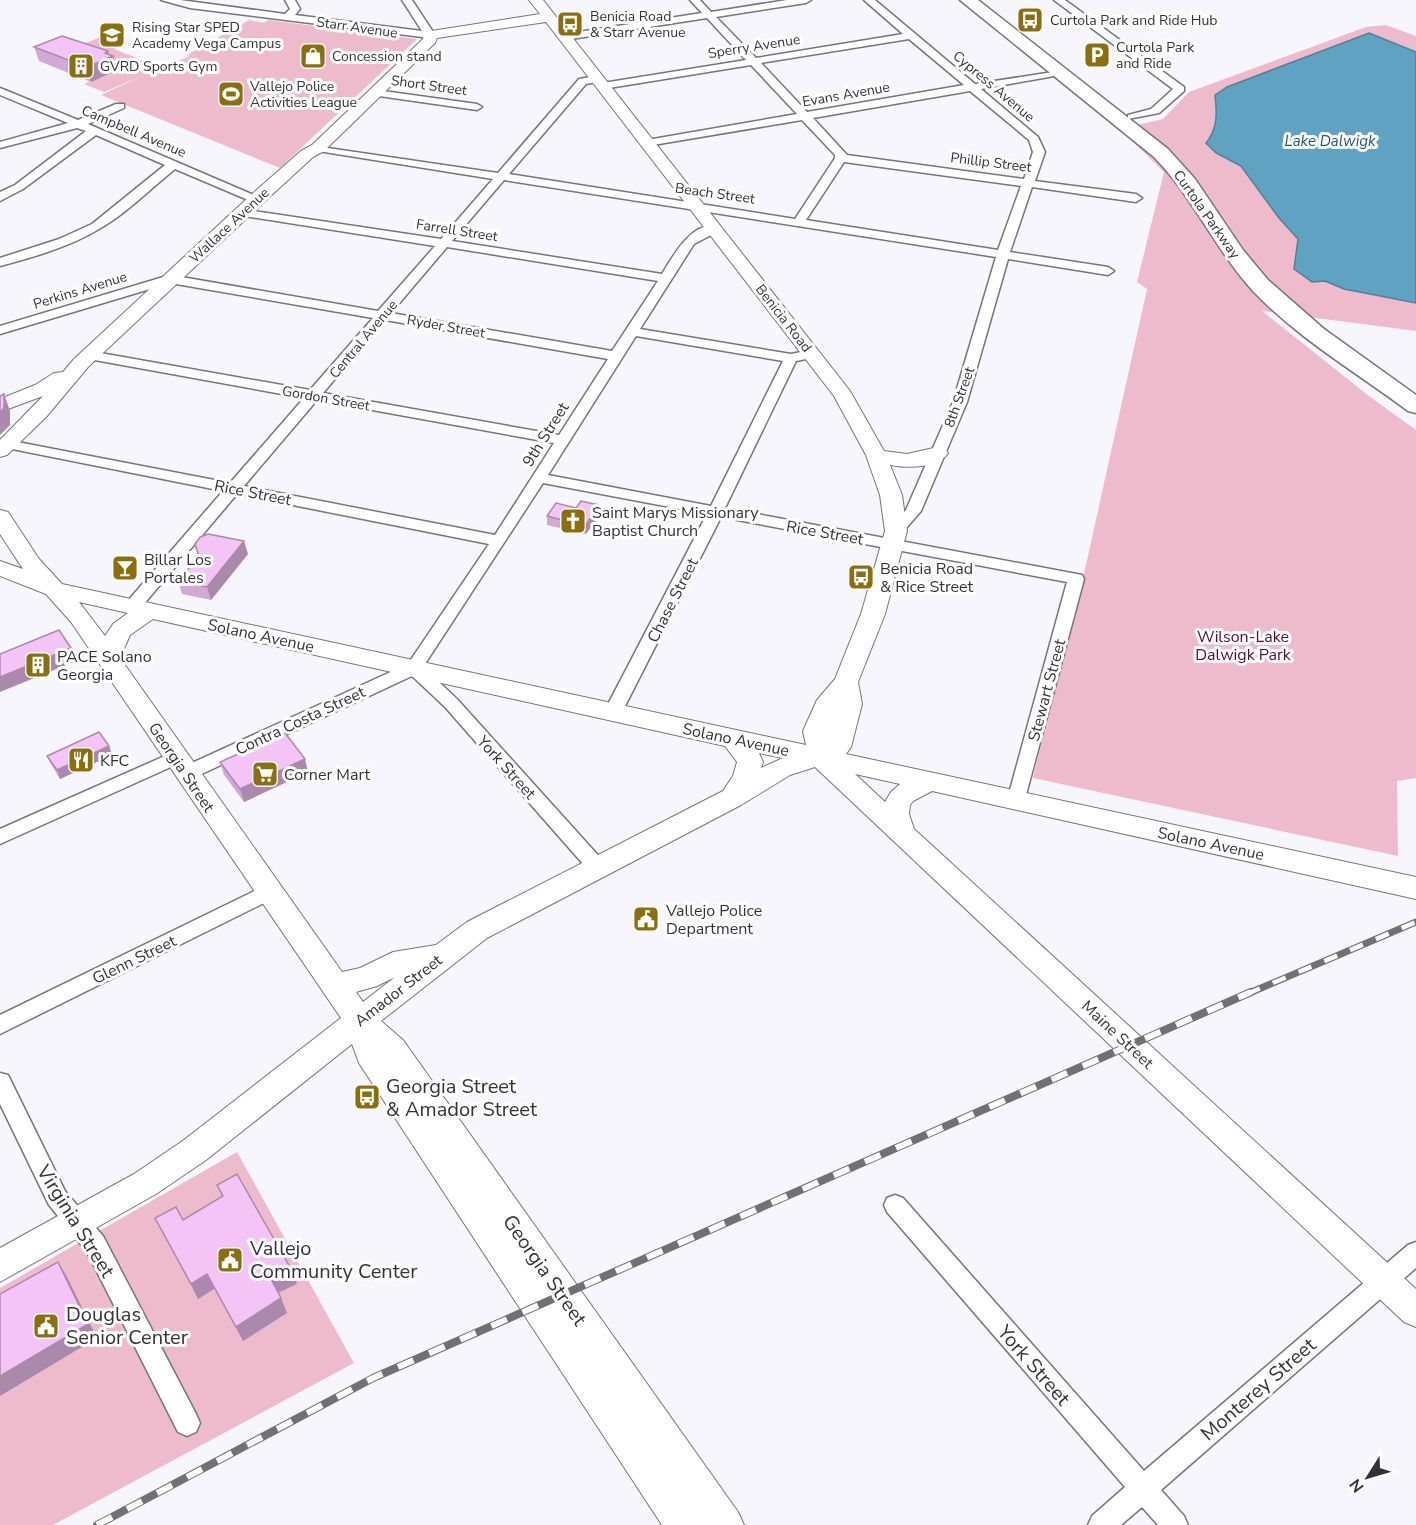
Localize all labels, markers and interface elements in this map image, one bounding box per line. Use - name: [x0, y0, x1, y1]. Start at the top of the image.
- bus stop icon: Curtola Park and Ride Hub: [1015, 5, 1045, 35]
- place label: Benicia Road & Starr Avenue: [590, 7, 685, 42]
- bus stop icon: Benicia Road & Starr Avenue: [555, 9, 585, 39]
- place label: Curtola Park and Ride Hub: [1050, 11, 1217, 30]
- street label: Starr Avenue: [315, 12, 399, 43]
- place label: Rising Star SPED Academy Vega Campus: [132, 18, 281, 53]
- school or university icon: Rising Star SPED Academy Vega Campus: [97, 20, 127, 50]
- street label: Sperry Avenue: [707, 30, 802, 63]
- place label: Curtola Park and Ride: [1116, 38, 1195, 73]
- parking icon: Curtola Park and Ride: [1082, 40, 1112, 70]
- shop icon: Concession stand: [298, 41, 328, 71]
- street label: Cypress Avenue: [949, 46, 1039, 126]
- place label: Concession stand: [332, 47, 442, 66]
- building icon: GVRD Sports Gym: [66, 51, 96, 81]
- place label: GVRD Sports Gym: [100, 57, 218, 76]
- street label: Short Street: [390, 71, 468, 100]
- place label: Vallejo Police Activities League: [249, 77, 357, 112]
- street label: Evans Avenue: [801, 77, 891, 112]
- sports icon: Vallejo Police Activities League: [216, 79, 246, 109]
- street label: Campbell Avenue: [79, 101, 189, 162]
- water label: Lake Dalwigk: [1285, 131, 1376, 151]
- street label: Phillip Street: [949, 148, 1033, 177]
- street label: Curtola Parkway: [1169, 166, 1245, 263]
- street label: Beach Street: [674, 178, 756, 209]
- street label: Wallace Avenue: [185, 183, 273, 267]
- street label: Farrell Street: [415, 215, 499, 246]
- street label: Perkins Avenue: [31, 267, 129, 314]
- street label: Benicia Road: [751, 280, 816, 356]
- street label: Central Avenue: [325, 296, 402, 383]
- street label: Ryder Street: [405, 310, 486, 343]
- street label: 8th Street: [940, 364, 979, 430]
- street label: Gordon Street: [281, 381, 371, 416]
- street label: 9th Street: [517, 398, 574, 471]
- street label: Rice Street: [212, 475, 294, 511]
- place label: Saint Marys Missionary Baptist Church: [592, 502, 759, 542]
- church icon: Saint Marys Missionary Baptist Church: [558, 506, 588, 536]
- street label: Rice Street: [785, 515, 866, 551]
- place label: Billar Los Portales: [144, 549, 212, 589]
- bar icon: Billar Los Portales: [110, 553, 140, 583]
- street label: Chase Street: [642, 554, 704, 647]
- place label: Benicia Road & Rice Street: [880, 558, 974, 598]
- bus stop icon: Benicia Road & Rice Street: [846, 562, 876, 592]
- street label: Solano Avenue: [205, 614, 316, 658]
- park label: Wilson-Lake Dalwigk Park: [1195, 626, 1292, 666]
- street label: Stewart Street: [1023, 636, 1071, 744]
- place label: PACE Solano Georgia: [57, 646, 152, 686]
- building icon: PACE Solano Georgia: [23, 650, 53, 680]
- street label: Contra Costa Street: [232, 681, 369, 761]
- street label: Georgia Street: [143, 718, 220, 817]
- street label: Solano Avenue: [680, 718, 791, 762]
- street label: York Street: [471, 730, 541, 805]
- restaurant icon: KFC: [66, 745, 96, 775]
- place label: KFC: [100, 750, 130, 772]
- supermarket icon: Corner Mart: [250, 759, 280, 789]
- place label: Corner Mart: [284, 764, 371, 786]
- street label: Solano Avenue: [1155, 822, 1266, 866]
- place label: Vallejo Police Department: [665, 900, 762, 940]
- public building icon: Vallejo Police Department: [631, 904, 661, 934]
- street label: Glenn Street: [89, 930, 180, 990]
- street label: Amador Street: [350, 949, 447, 1032]
- street label: Maine Street: [1076, 996, 1158, 1074]
- place label: Georgia Street & Amador Street: [386, 1073, 538, 1123]
- bus stop icon: Georgia Street & Amador Street: [352, 1082, 382, 1112]
- street label: Virginia Street: [30, 1159, 121, 1284]
- street label: Georgia Street: [496, 1209, 593, 1332]
- place label: Vallejo Community Center: [249, 1235, 417, 1285]
- public building icon: Vallejo Community Center: [215, 1245, 245, 1275]
- place label: Douglas Senior Center: [66, 1301, 188, 1351]
- public building icon: Douglas Senior Center: [31, 1311, 61, 1341]
- street label: York Street: [991, 1319, 1077, 1412]
- street label: Monterey Street: [1195, 1331, 1323, 1447]
- north arrow: [1338, 1447, 1398, 1507]
- text: N: [1344, 1474, 1369, 1497]

